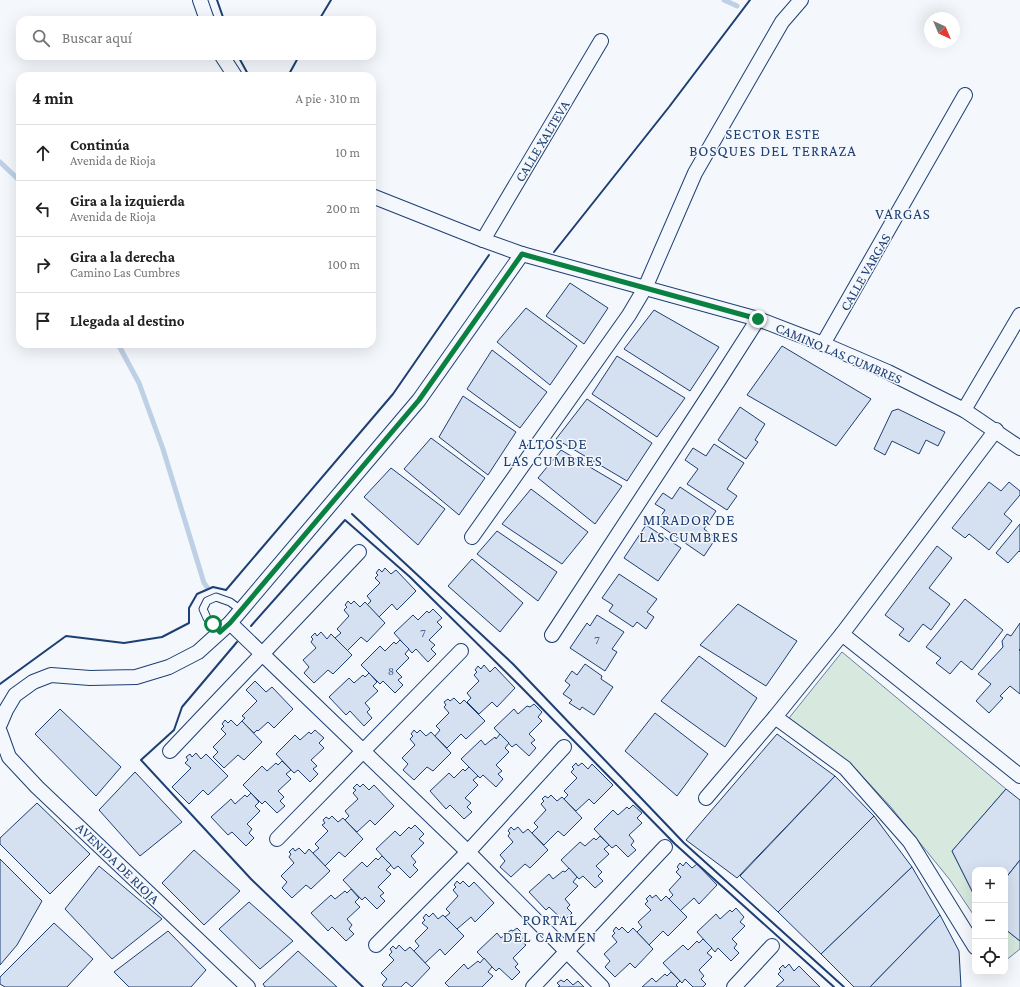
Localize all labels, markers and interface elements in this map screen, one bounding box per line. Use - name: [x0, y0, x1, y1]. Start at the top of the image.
- north arrow: [924, 12, 960, 48]
- search box: [16, 16, 376, 60]
- icon: search: [30, 27, 52, 49]
- text: Buscar aquí: [62, 30, 132, 46]
- text: 4 min: [32, 89, 74, 108]
- text: A pie · 310 m: [296, 91, 360, 106]
- street label: CALLE XALTEVA: [511, 97, 573, 185]
- district label: SECTOR ESTE BOSQUES DEL TERRAZA: [689, 126, 857, 159]
- text: Continúa: [70, 137, 130, 153]
- icon: ahead: [32, 142, 54, 164]
- text: 10 m: [335, 145, 360, 160]
- text: Avenida de Rioja: [70, 153, 156, 168]
- text: Gira a la izquierda: [70, 193, 185, 209]
- icon: left: [32, 198, 54, 220]
- text: 200 m: [326, 201, 360, 216]
- district label: VARGAS: [875, 206, 931, 222]
- text: Avenida de Rioja: [70, 209, 156, 224]
- street label: CALLE VARGAS: [836, 230, 894, 314]
- text: Gira a la derecha: [70, 249, 175, 265]
- icon: right: [32, 254, 54, 276]
- text: 100 m: [328, 257, 360, 272]
- text: Camino Las Cumbres: [70, 265, 180, 280]
- icon: arrive: [32, 310, 54, 332]
- route end: [749, 310, 767, 328]
- text: Llegada al destino: [70, 313, 185, 329]
- street label: CAMINO LAS CUMBRES: [773, 319, 905, 387]
- district label: ALTOS DE LAS CUMBRES: [503, 436, 603, 469]
- district label: MIRADOR DE LAS CUMBRES: [639, 512, 739, 545]
- route start: [204, 615, 222, 633]
- house number: 7: [420, 626, 426, 640]
- house number: 7: [594, 633, 600, 647]
- house number: 8: [388, 664, 394, 678]
- street label: AVENIDA DE RIOJA: [73, 819, 163, 907]
- map controls: [972, 867, 1008, 975]
- button: +: [972, 867, 1008, 903]
- button: −: [972, 903, 1008, 939]
- district label: PORTAL DEL CARMEN: [503, 912, 597, 945]
- button: locate: [972, 939, 1008, 975]

